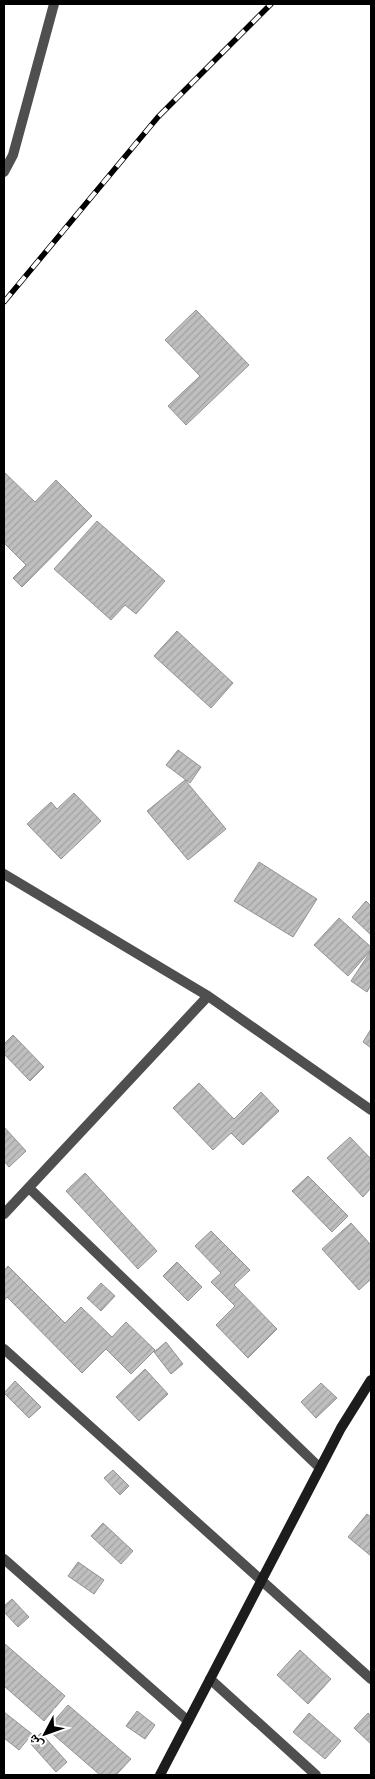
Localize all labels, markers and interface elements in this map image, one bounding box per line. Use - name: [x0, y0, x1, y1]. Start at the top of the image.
- north arrow: [20, 1709, 70, 1759]
- text: ش: [26, 1731, 47, 1752]

